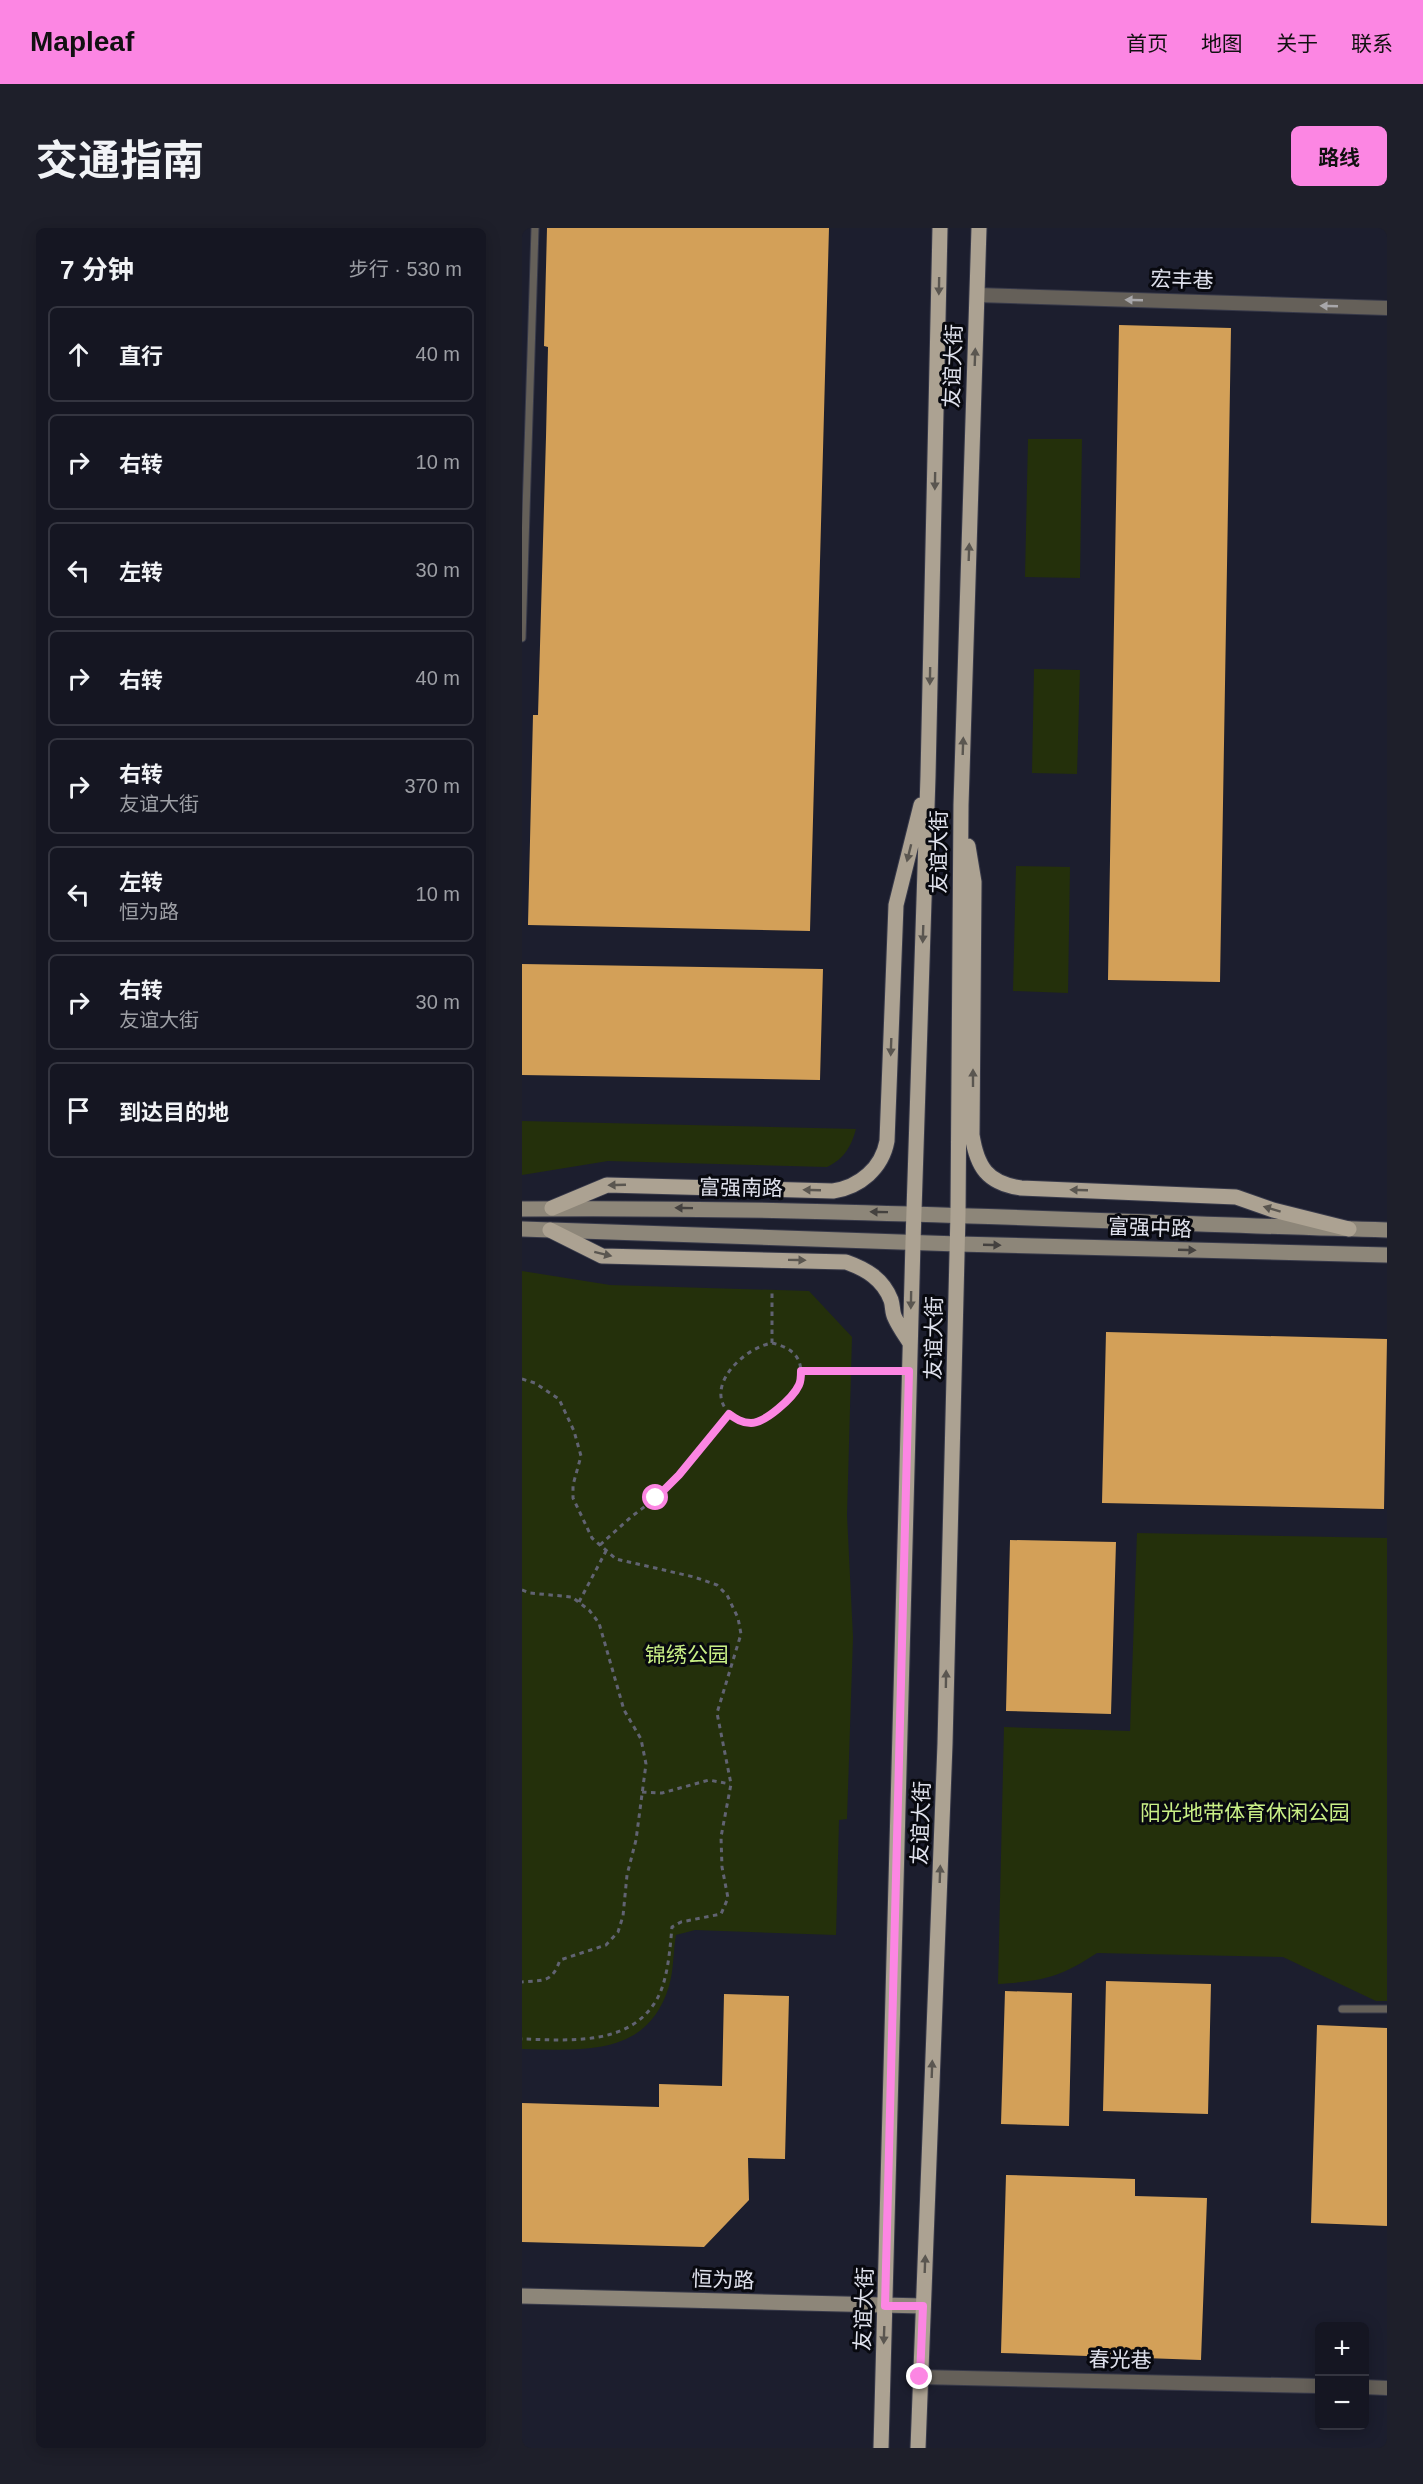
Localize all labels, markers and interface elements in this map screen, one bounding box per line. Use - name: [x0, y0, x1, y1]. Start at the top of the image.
- text: Mapleaf: [30, 26, 134, 57]
- text: 首页: [1126, 32, 1168, 55]
- text: 地图: [1201, 32, 1243, 55]
- text: 关于: [1276, 32, 1318, 55]
- text: 联系: [1351, 32, 1393, 55]
- button: 路线: [1291, 126, 1387, 186]
- text: 交通指南: [36, 137, 204, 184]
- text: 7 分钟: [60, 255, 134, 285]
- text: 步行 · 530 m: [349, 258, 462, 280]
- street label: 宏丰巷: [1150, 267, 1214, 292]
- one-way arrow: [934, 277, 944, 296]
- one-way arrow: [1124, 295, 1143, 305]
- one-way arrow: [1319, 301, 1338, 311]
- street label: 友谊大街: [940, 324, 965, 408]
- icon: ahead: [62, 338, 95, 371]
- text: 40 m: [416, 343, 460, 365]
- text: 直行: [119, 344, 163, 369]
- one-way arrow: [970, 347, 979, 366]
- icon: right: [62, 446, 95, 479]
- text: 10 m: [416, 451, 460, 473]
- text: 右转: [119, 452, 163, 477]
- one-way arrow: [930, 472, 939, 491]
- one-way arrow: [964, 542, 973, 561]
- icon: left: [62, 554, 95, 587]
- text: 30 m: [416, 559, 460, 581]
- text: 左转: [119, 560, 163, 585]
- icon: right: [62, 662, 95, 695]
- text: 40 m: [416, 667, 460, 689]
- one-way arrow: [926, 667, 935, 686]
- text: 右转: [119, 668, 163, 693]
- one-way arrow: [958, 737, 967, 756]
- text: 右转: [119, 762, 163, 787]
- icon: right: [62, 770, 95, 803]
- text: 370 m: [404, 775, 460, 797]
- text: 友谊大街: [119, 793, 199, 815]
- street label: 友谊大街: [927, 810, 950, 894]
- one-way arrow: [903, 844, 913, 862]
- text: 左转: [119, 870, 163, 895]
- icon: left: [62, 878, 95, 911]
- text: 10 m: [416, 883, 460, 905]
- text: 恒为路: [119, 901, 179, 923]
- one-way arrow: [918, 925, 928, 944]
- text: 右转: [119, 978, 163, 1003]
- icon: right: [62, 986, 95, 1019]
- text: 30 m: [416, 991, 460, 1013]
- text: 友谊大街: [119, 1009, 199, 1031]
- one-way arrow: [886, 1037, 895, 1056]
- one-way arrow: [968, 1069, 978, 1088]
- icon: arrive: [62, 1094, 95, 1127]
- text: 到达目的地: [119, 1100, 229, 1125]
- street label: 富强南路: [699, 1175, 783, 1200]
- one-way arrow: [607, 1180, 626, 1189]
- one-way arrow: [1070, 1185, 1089, 1194]
- one-way arrow: [802, 1186, 821, 1195]
- one-way arrow: [674, 1204, 693, 1213]
- one-way arrow: [1263, 1204, 1281, 1213]
- one-way arrow: [869, 1207, 888, 1217]
- street label: 富强中路: [1108, 1215, 1192, 1240]
- one-way arrow: [983, 1240, 1002, 1249]
- one-way arrow: [1178, 1245, 1197, 1255]
- one-way arrow: [594, 1249, 612, 1259]
- one-way arrow: [788, 1256, 807, 1265]
- one-way arrow: [907, 1291, 916, 1310]
- street label: 友谊大街: [921, 1296, 946, 1380]
- route start: [642, 1484, 668, 1510]
- park label: 锦绣公园: [645, 1643, 729, 1666]
- one-way arrow: [942, 1670, 951, 1689]
- street label: 友谊大街: [908, 1781, 933, 1865]
- park label: 阳光地带体育休闲公园: [1140, 1801, 1350, 1824]
- one-way arrow: [935, 1864, 944, 1883]
- one-way arrow: [928, 2059, 937, 2078]
- one-way arrow: [920, 2254, 929, 2273]
- street label: 恒为路: [691, 2267, 755, 2292]
- street label: 友谊大街: [851, 2267, 876, 2351]
- map controls: [1315, 2322, 1369, 2430]
- button: +: [1315, 2322, 1369, 2376]
- one-way arrow: [880, 2326, 889, 2345]
- street label: 春光巷: [1088, 2347, 1152, 2372]
- route end: [906, 2363, 932, 2389]
- button: −: [1315, 2376, 1369, 2430]

